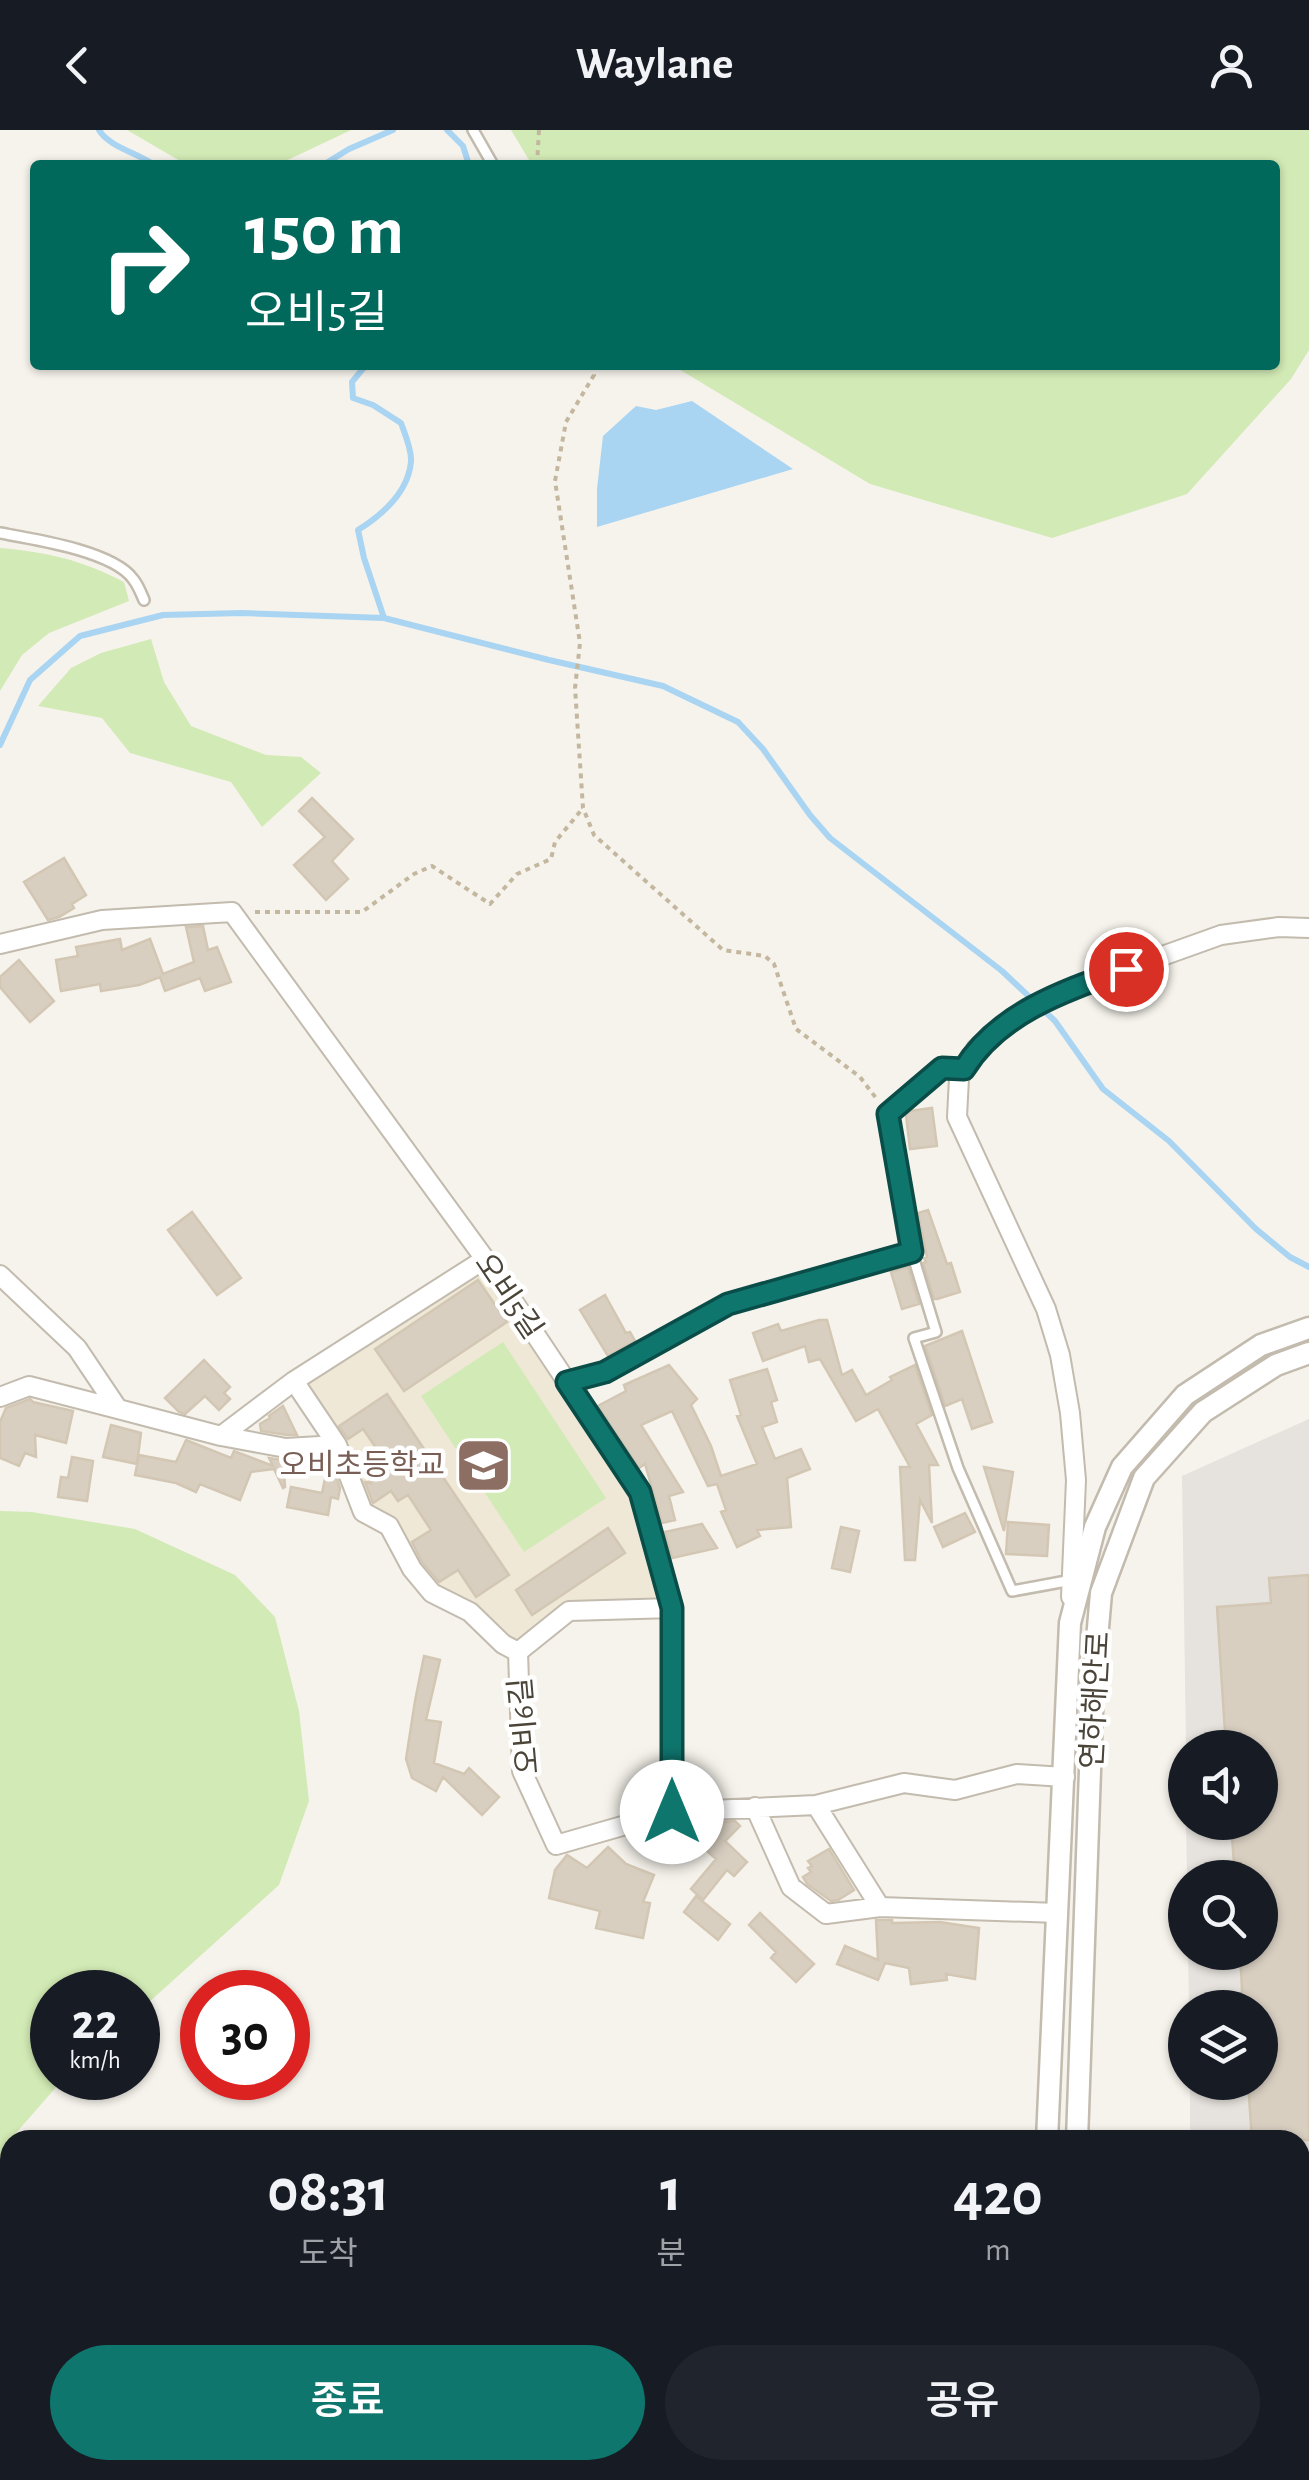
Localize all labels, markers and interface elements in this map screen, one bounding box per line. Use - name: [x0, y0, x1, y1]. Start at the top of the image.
- icon: back: [50, 38, 105, 93]
- icon: person: [1204, 38, 1259, 93]
- text: Waylane: [576, 42, 733, 87]
- text: 150 m: [245, 197, 404, 267]
- icon: right: [80, 200, 210, 330]
- text: 오비5길: [245, 291, 388, 336]
- pin: [1084, 927, 1169, 1012]
- icon: arrive: [1099, 942, 1154, 997]
- street label: 오비5길: [469, 1248, 549, 1344]
- school or university icon: 오비초등학교: [454, 1435, 514, 1495]
- place label: 오비초등학교: [279, 1449, 445, 1481]
- street label: 연하해안로: [1075, 1630, 1115, 1770]
- street label: 오비6길: [504, 1676, 544, 1776]
- map controls: [1168, 1730, 1278, 2100]
- button: sound: [1168, 1730, 1278, 1840]
- position arrow: [620, 1760, 724, 1864]
- button: search: [1168, 1860, 1278, 1970]
- speed limit sign: 30: [180, 1970, 310, 2100]
- button: layers: [1168, 1990, 1278, 2100]
- text: 22: [71, 1998, 119, 2048]
- text: km/h: [69, 2048, 121, 2073]
- text: 08:31: [267, 2162, 389, 2222]
- text: 1: [660, 2162, 682, 2222]
- text: 420: [953, 2166, 1043, 2226]
- text: m: [985, 2234, 1011, 2266]
- text: 도착: [299, 2238, 358, 2270]
- text: 분: [656, 2238, 686, 2270]
- button: 종료: [50, 2345, 645, 2460]
- button: 공유: [665, 2345, 1260, 2460]

